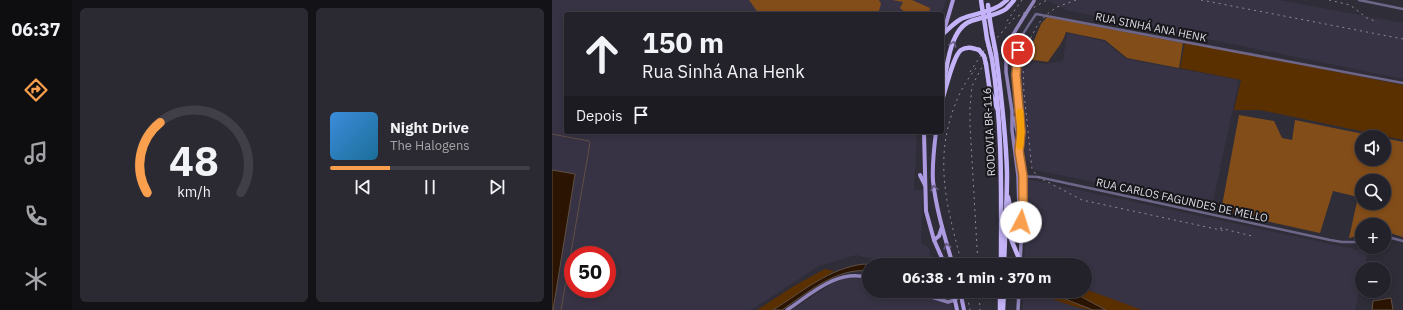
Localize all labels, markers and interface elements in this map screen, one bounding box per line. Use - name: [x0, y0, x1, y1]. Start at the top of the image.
- street label: RUA SINHÁ ANA HENK: [1094, 9, 1208, 45]
- text: 06:37: [11, 18, 61, 41]
- text: 150 m: [642, 24, 724, 61]
- icon: ahead: [576, 28, 628, 80]
- pin: [1001, 33, 1035, 67]
- icon: arrive: [1007, 39, 1029, 61]
- one-way arrow: [948, 40, 957, 47]
- text: Rua Sinhá Ana Henk: [642, 60, 805, 83]
- icon: directions: [22, 76, 50, 104]
- street label: RODOVIA BR-116: [980, 87, 998, 177]
- icon: arrive: [630, 104, 652, 126]
- text: Depois: [576, 106, 622, 125]
- text: Night Drive: [390, 118, 469, 137]
- map controls: [1355, 130, 1391, 298]
- button: sound: [1355, 130, 1391, 166]
- text: 48: [169, 133, 219, 187]
- text: The Halogens: [390, 137, 470, 154]
- icon: music: [22, 139, 50, 167]
- button: search: [1355, 174, 1391, 210]
- street label: RUA CARLOS FAGUNDES DE MELLO: [1095, 175, 1269, 225]
- icon: previous: [352, 176, 374, 198]
- icon: pause: [419, 176, 441, 198]
- icon: next: [486, 176, 508, 198]
- text: km/h: [177, 182, 211, 201]
- one-way arrow: [931, 185, 939, 191]
- position arrow: [1000, 201, 1042, 243]
- icon: phone: [22, 202, 50, 230]
- button: +: [1355, 218, 1391, 254]
- one-way arrow: [943, 243, 952, 250]
- speed limit sign: 50: [564, 246, 616, 298]
- button: −: [1355, 262, 1391, 298]
- icon: climate: [22, 265, 50, 293]
- text: 06:38 · 1 min · 370 m: [903, 268, 1051, 287]

